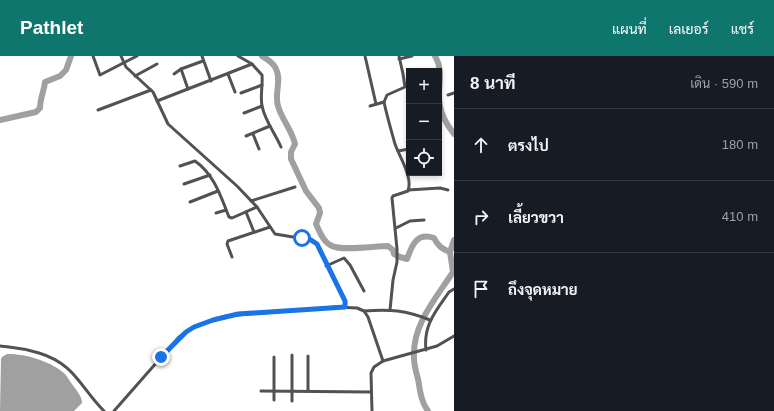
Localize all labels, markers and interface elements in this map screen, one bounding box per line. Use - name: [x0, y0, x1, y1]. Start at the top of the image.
- text: Pathlet: [20, 17, 83, 38]
- text: แผนที่: [612, 21, 647, 37]
- text: เลเยอร์: [669, 21, 709, 37]
- text: แชร์: [731, 21, 754, 37]
- map controls: [406, 68, 442, 176]
- button: +: [406, 68, 442, 104]
- text: 8 นาที: [470, 74, 515, 93]
- text: เดิน · 590 m: [690, 76, 758, 91]
- button: −: [406, 104, 442, 140]
- icon: ahead: [470, 134, 492, 156]
- text: ตรงไป: [508, 137, 549, 154]
- text: 180 m: [722, 137, 758, 152]
- button: locate: [406, 140, 442, 176]
- icon: right: [470, 206, 492, 228]
- text: เลี้ยวขวา: [508, 209, 564, 226]
- text: 410 m: [722, 209, 758, 224]
- route start: [293, 229, 311, 247]
- icon: arrive: [470, 278, 492, 300]
- text: ถึงจุดหมาย: [508, 281, 578, 298]
- route end: [152, 348, 170, 366]

